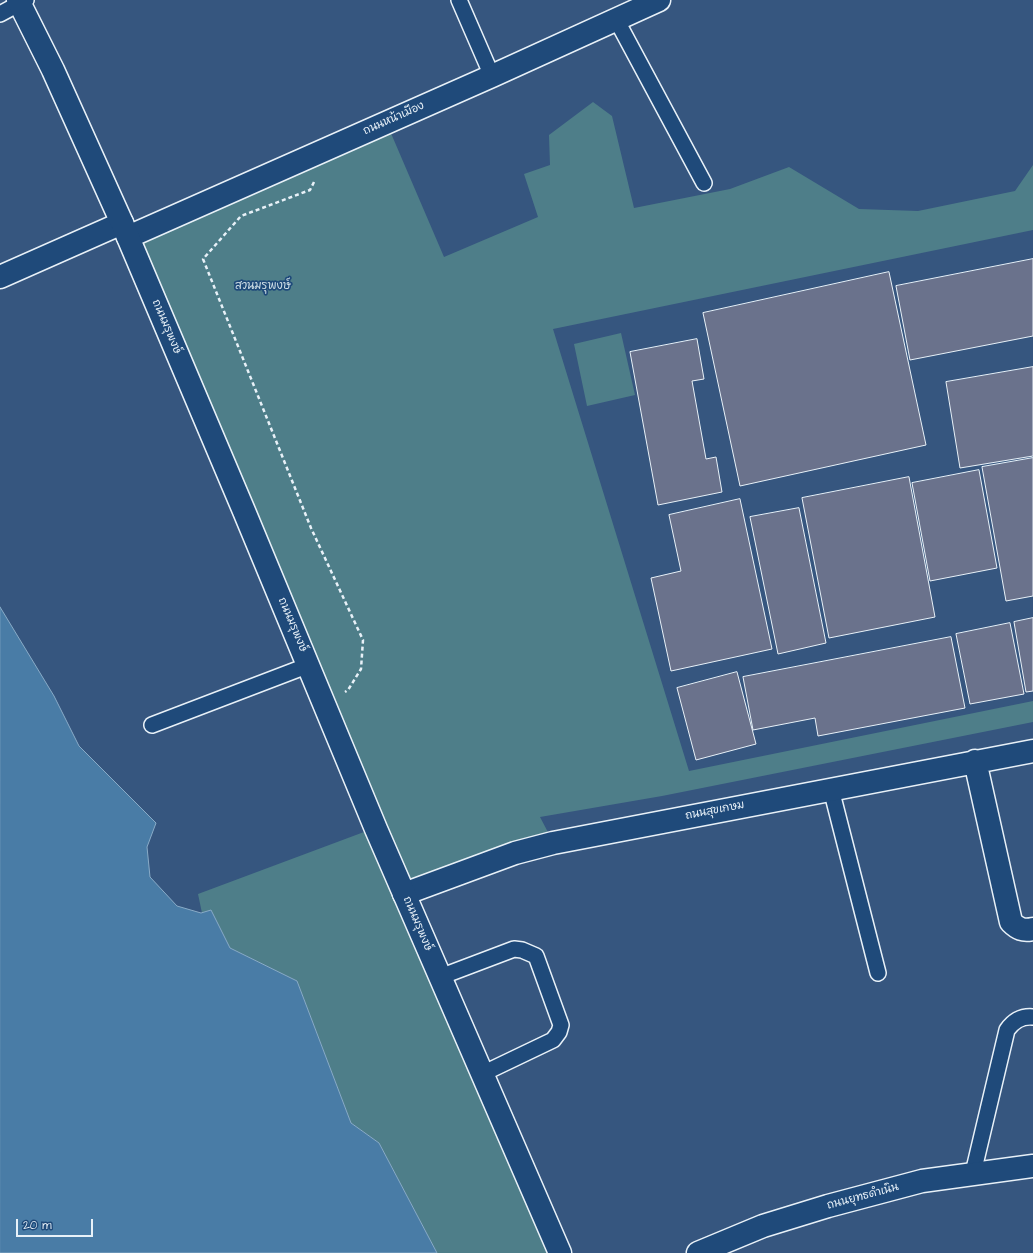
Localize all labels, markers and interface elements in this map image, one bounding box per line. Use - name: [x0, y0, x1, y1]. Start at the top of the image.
- street label: ถนนหน้าเมือง: [361, 100, 427, 138]
- park label: สวนมรุพงษ์: [235, 280, 291, 294]
- street label: ถนนมรุพงษ์: [149, 298, 183, 356]
- street label: ถนนมรุพงษ์: [275, 596, 309, 654]
- street label: ถนนสุขเกษม: [684, 799, 746, 823]
- street label: ถนนมรุพงษ์: [400, 895, 434, 953]
- street label: ถนนยุทธดำเนิน: [826, 1181, 900, 1213]
- scale bar: [18, 1211, 95, 1237]
- text: 20 m: [23, 1217, 52, 1234]

